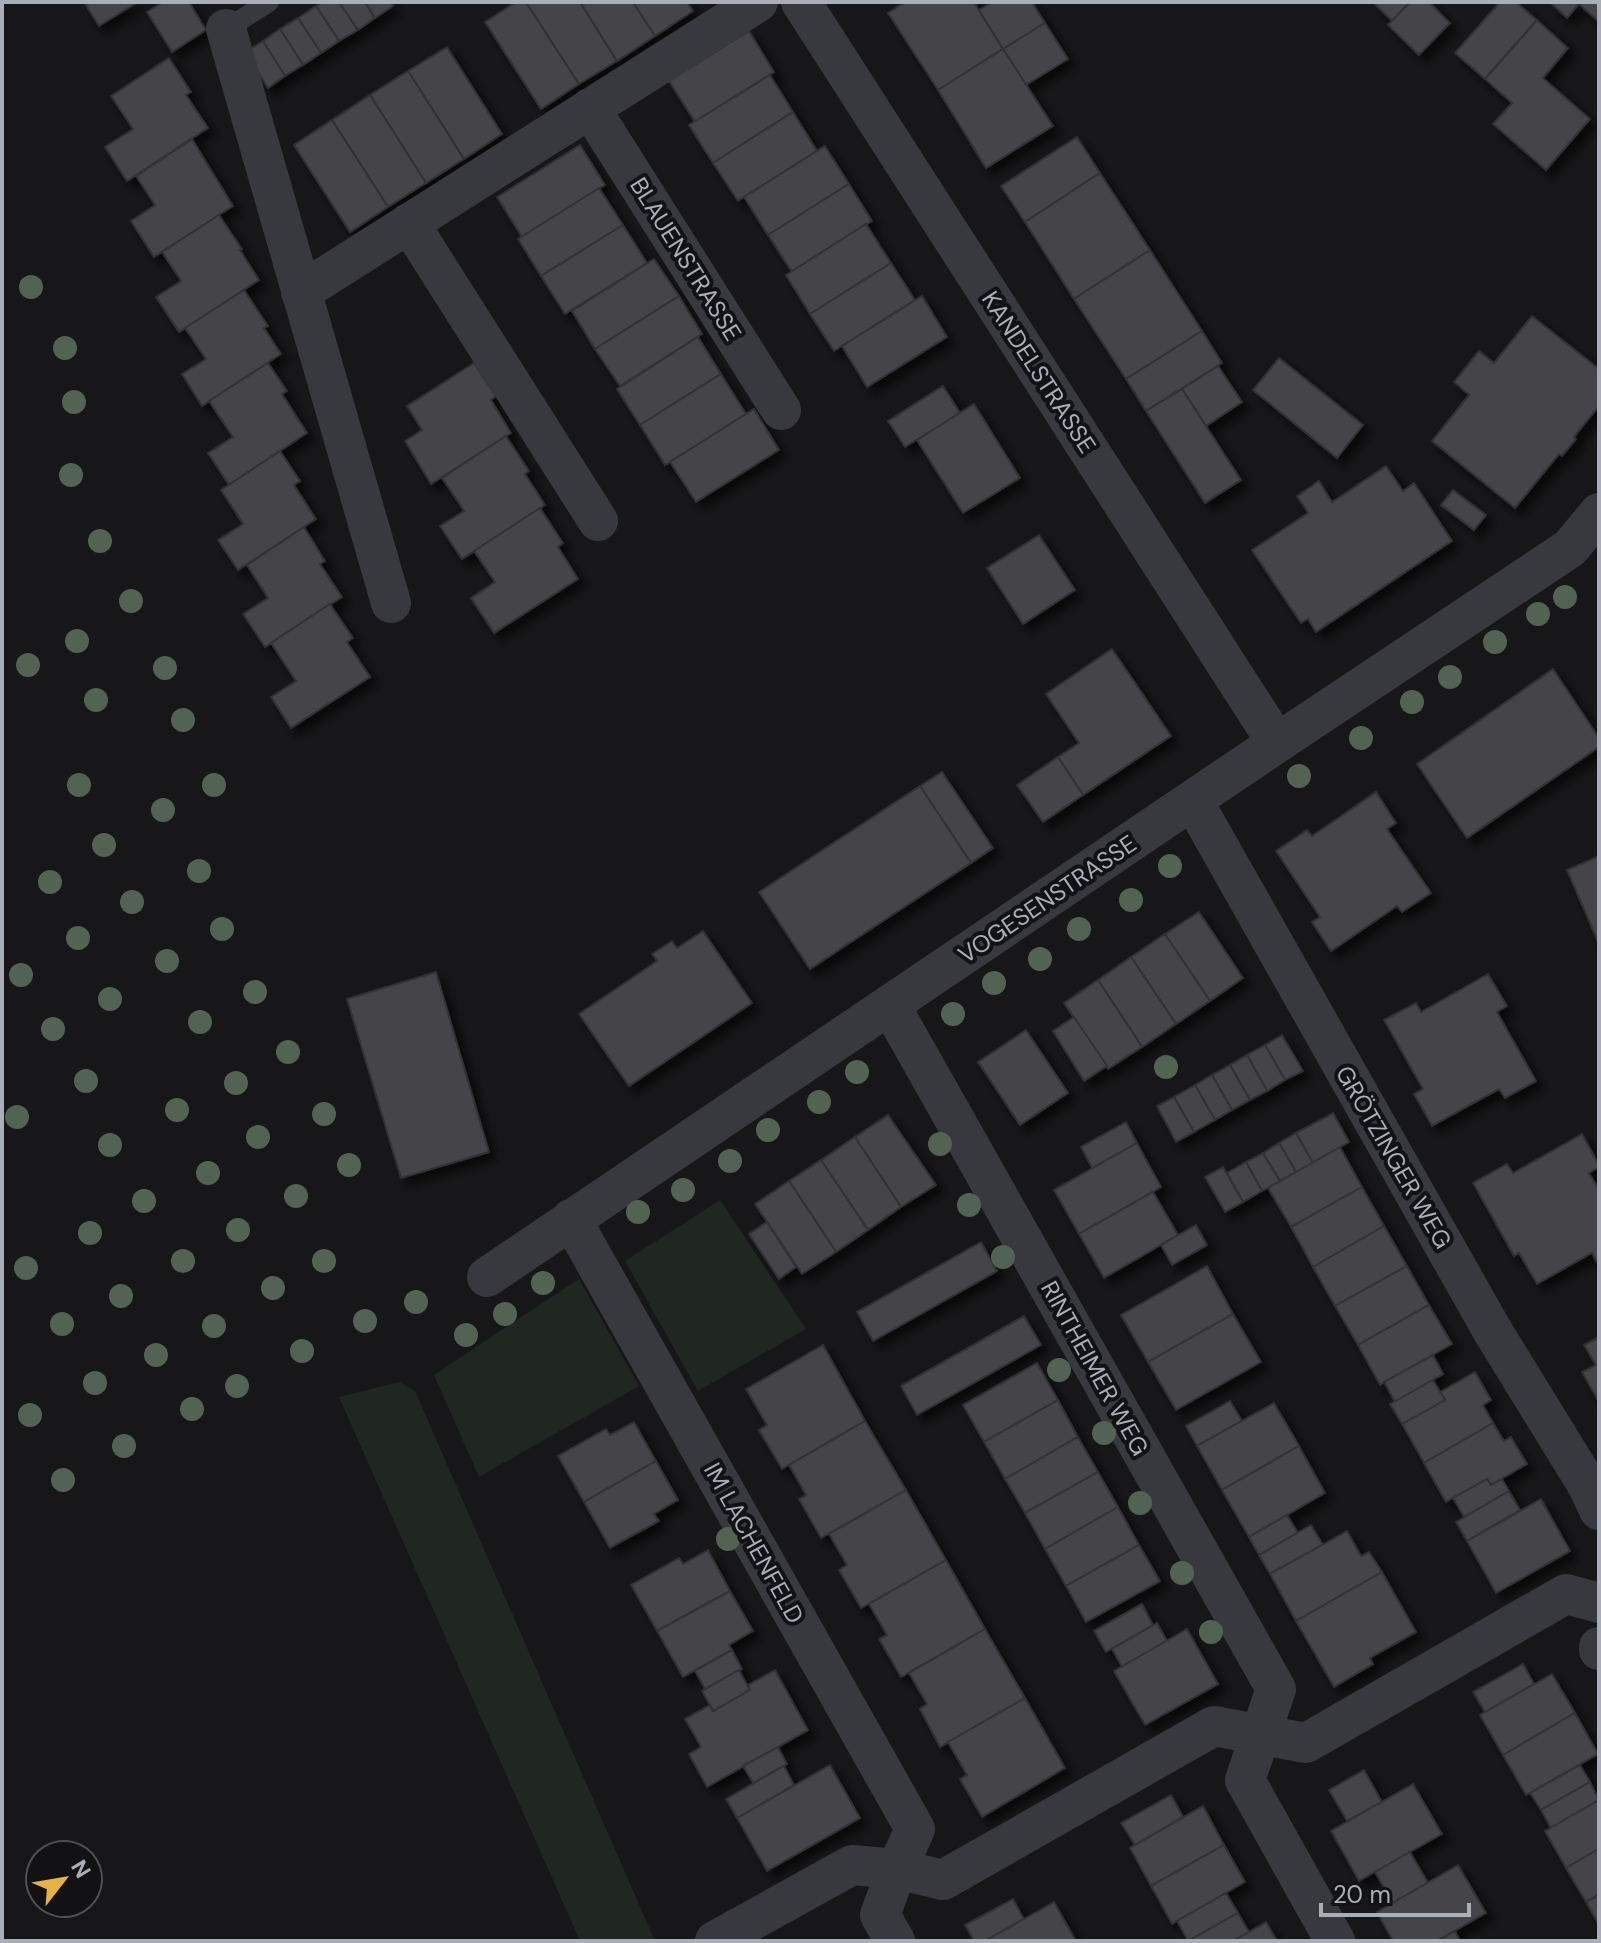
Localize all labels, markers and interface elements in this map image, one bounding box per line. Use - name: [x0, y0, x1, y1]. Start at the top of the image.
- street label: BLAUENSTRASSE: [623, 172, 749, 346]
- street label: KANDELSTRASSE: [975, 285, 1103, 459]
- street label: VOGESENSTRASSE: [952, 828, 1142, 970]
- street label: GRÖTZINGER WEG: [1329, 1060, 1459, 1254]
- street label: RINTHEIMER WEG: [1034, 1275, 1156, 1461]
- street label: IM LACHENFELD: [697, 1457, 811, 1629]
- north arrow: [24, 1839, 104, 1919]
- text: N: [64, 1855, 97, 1883]
- scale bar: [1321, 1867, 1469, 1917]
- text: 20 m: [1333, 1879, 1391, 1910]

